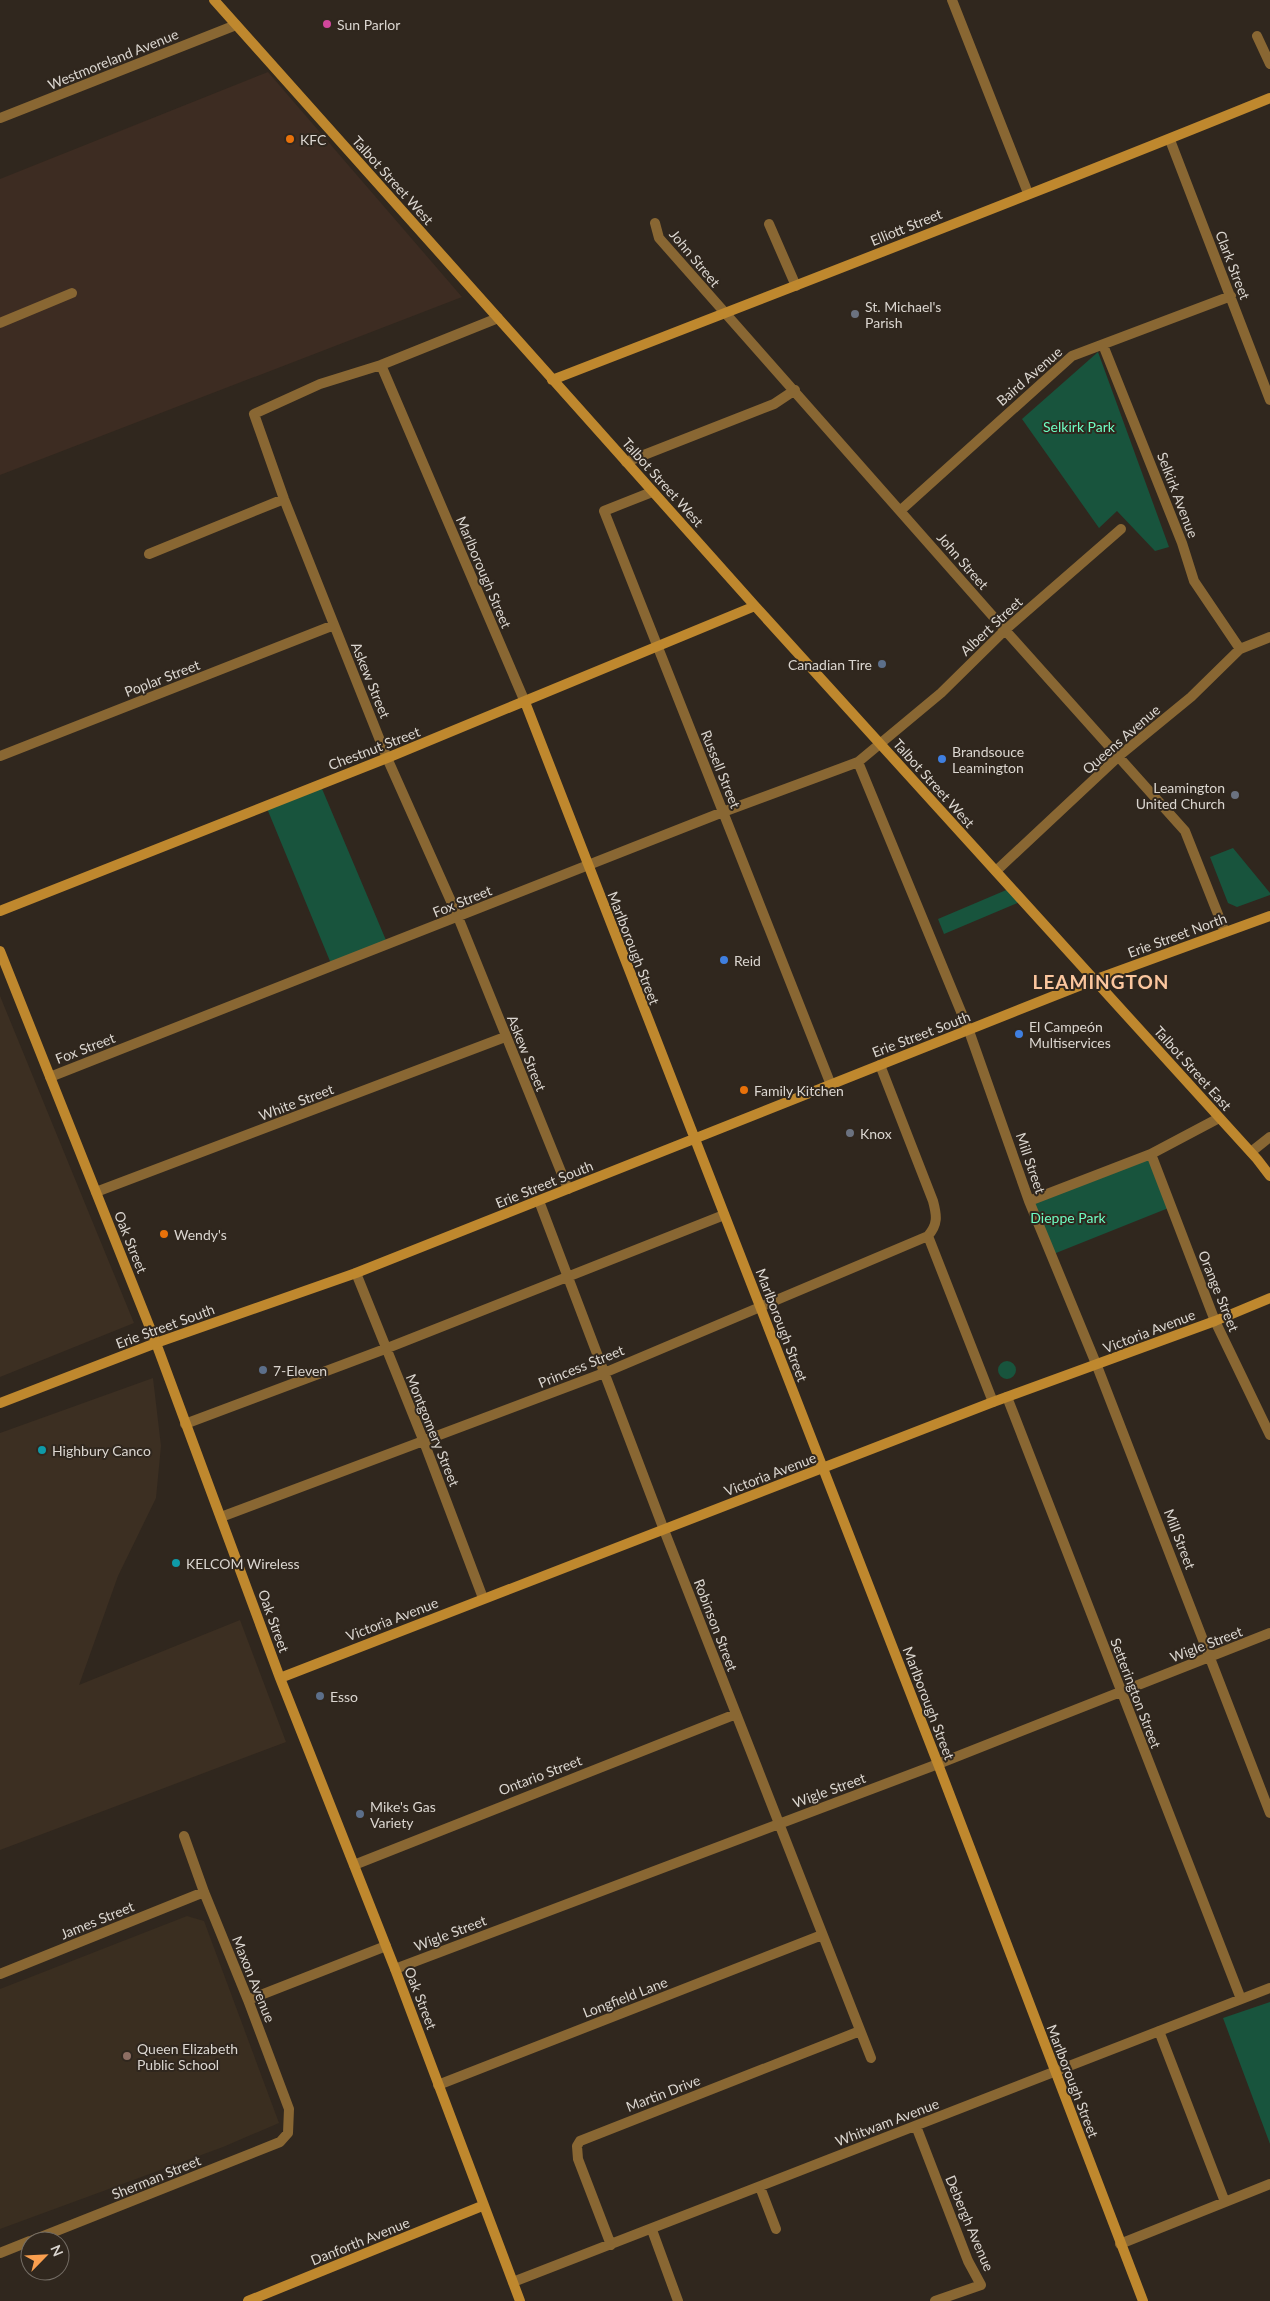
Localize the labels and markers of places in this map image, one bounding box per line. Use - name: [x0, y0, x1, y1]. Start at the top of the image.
- place label: Sun Parlor: [337, 16, 400, 33]
- marker: Sun Parlor: [321, 18, 333, 30]
- place label: KFC: [300, 131, 327, 148]
- marker: KFC: [284, 133, 296, 145]
- place label: St. Michael's Parish: [865, 298, 941, 331]
- marker: St. Michael's Parish: [849, 308, 861, 320]
- place label: Canadian Tire: [788, 656, 872, 673]
- marker: Canadian Tire: [876, 658, 888, 670]
- place label: Brandsouce Leamington: [952, 743, 1024, 776]
- marker: Brandsouce Leamington: [936, 753, 948, 765]
- place label: Leamington United Church: [1136, 779, 1225, 812]
- marker: Leamington United Church: [1229, 789, 1241, 801]
- place label: Reid: [734, 952, 761, 969]
- marker: Reid: [718, 954, 730, 966]
- place label: El Campeón Multiservices: [1029, 1018, 1111, 1051]
- marker: El Campeón Multiservices: [1013, 1028, 1025, 1040]
- place label: Family Kitchen: [754, 1082, 844, 1099]
- marker: Family Kitchen: [738, 1084, 750, 1096]
- place label: Knox: [860, 1125, 892, 1142]
- marker: Knox: [844, 1127, 856, 1139]
- place label: Wendy's: [174, 1226, 227, 1243]
- marker: Wendy's: [158, 1228, 170, 1240]
- place label: 7-Eleven: [273, 1362, 327, 1379]
- marker: 7-Eleven: [257, 1364, 269, 1376]
- place label: Highbury Canco: [52, 1442, 151, 1459]
- marker: Highbury Canco: [36, 1444, 48, 1456]
- place label: KELCOM Wireless: [186, 1555, 300, 1572]
- marker: KELCOM Wireless: [170, 1557, 182, 1569]
- place label: Esso: [330, 1688, 358, 1705]
- marker: Esso: [314, 1690, 326, 1702]
- place label: Mike's Gas Variety: [370, 1798, 436, 1831]
- marker: Mike's Gas Variety: [354, 1808, 366, 1820]
- place label: Queen Elizabeth Public School: [137, 2040, 238, 2073]
- marker: Queen Elizabeth Public School: [121, 2050, 133, 2062]

